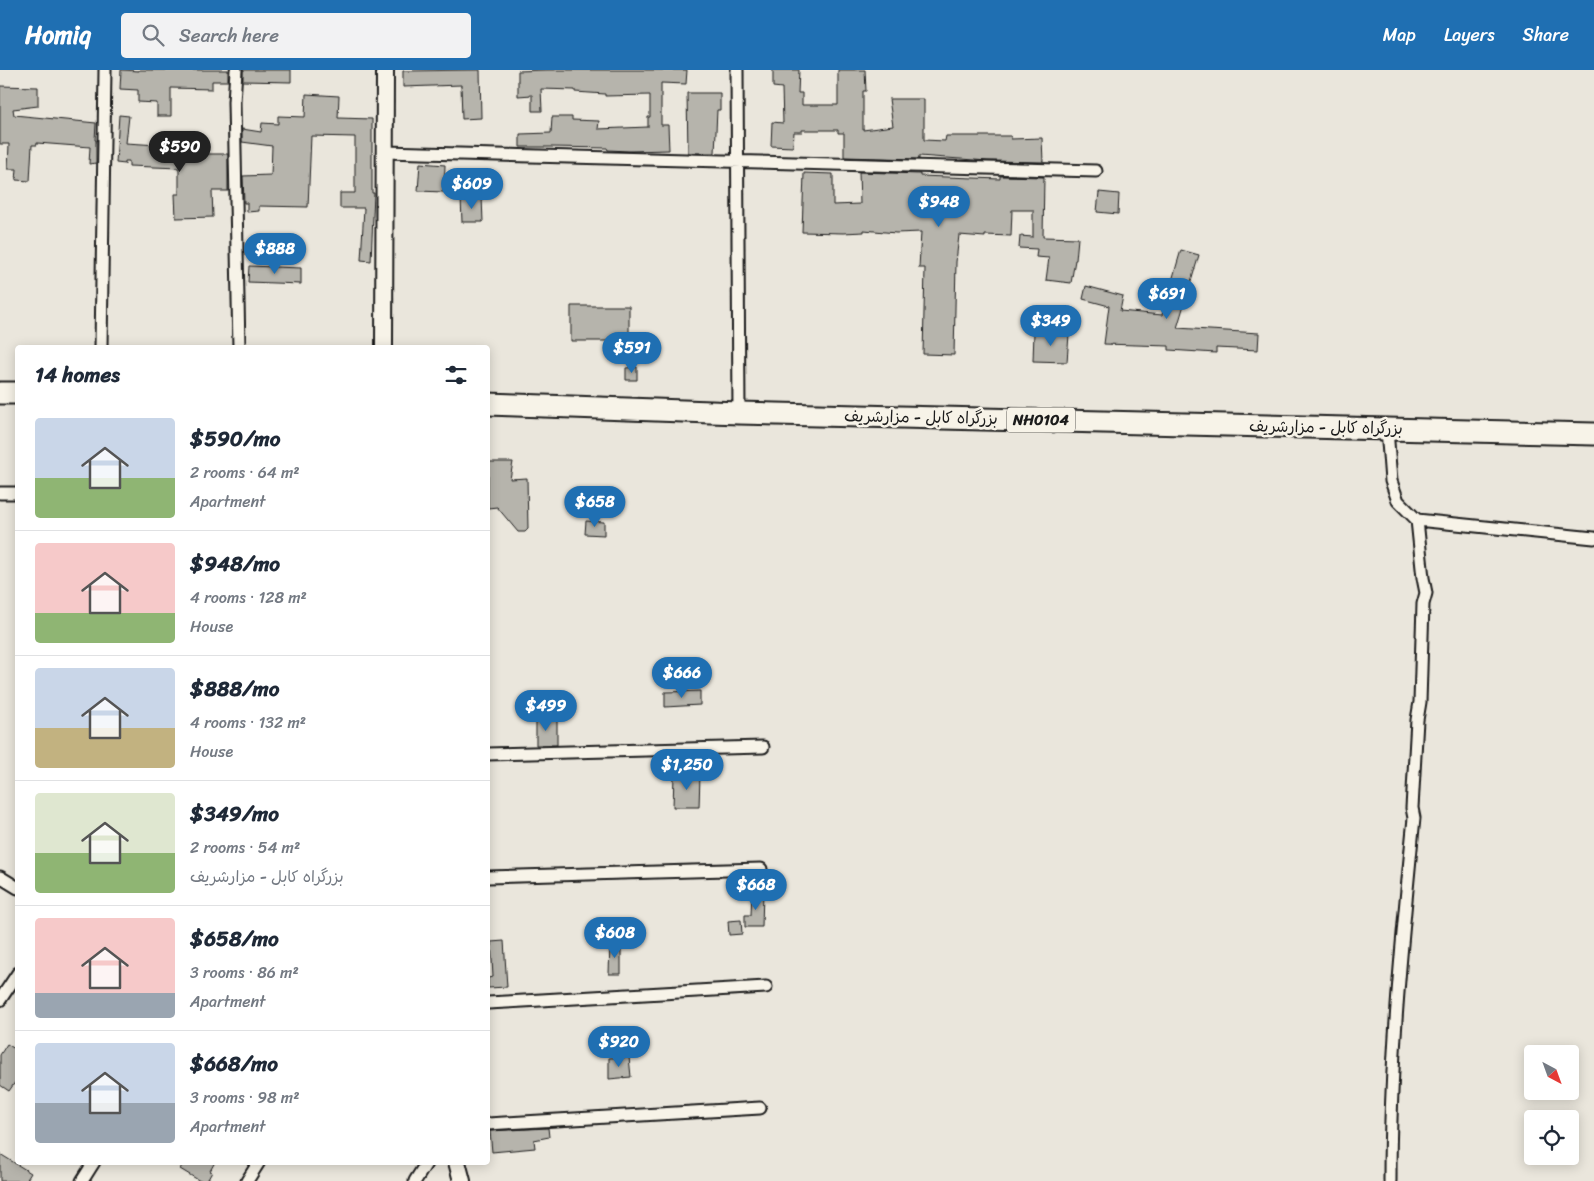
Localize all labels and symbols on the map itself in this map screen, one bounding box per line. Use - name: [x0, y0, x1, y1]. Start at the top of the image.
- pin: $590: [150, 131, 210, 173]
- pin: $609: [442, 168, 502, 210]
- pin: $948: [909, 186, 969, 228]
- pin: $888: [245, 232, 305, 275]
- pin: $691: [1137, 278, 1197, 320]
- pin: $349: [1021, 304, 1081, 347]
- pin: $591: [602, 332, 662, 374]
- street label: بزرگراه کابل - مزارشریف: [844, 401, 998, 433]
- road number: NH0104: [1007, 408, 1075, 432]
- street label: بزرگراه کابل - مزارشریف: [1249, 411, 1403, 443]
- pin: $658: [565, 486, 625, 528]
- pin: $666: [652, 656, 712, 699]
- pin: $499: [516, 690, 576, 732]
- pin: $1,250: [646, 748, 728, 791]
- pin: $668: [726, 868, 786, 911]
- pin: $608: [585, 916, 645, 959]
- pin: $920: [589, 1026, 649, 1068]
- north arrow: [1524, 1045, 1579, 1100]

